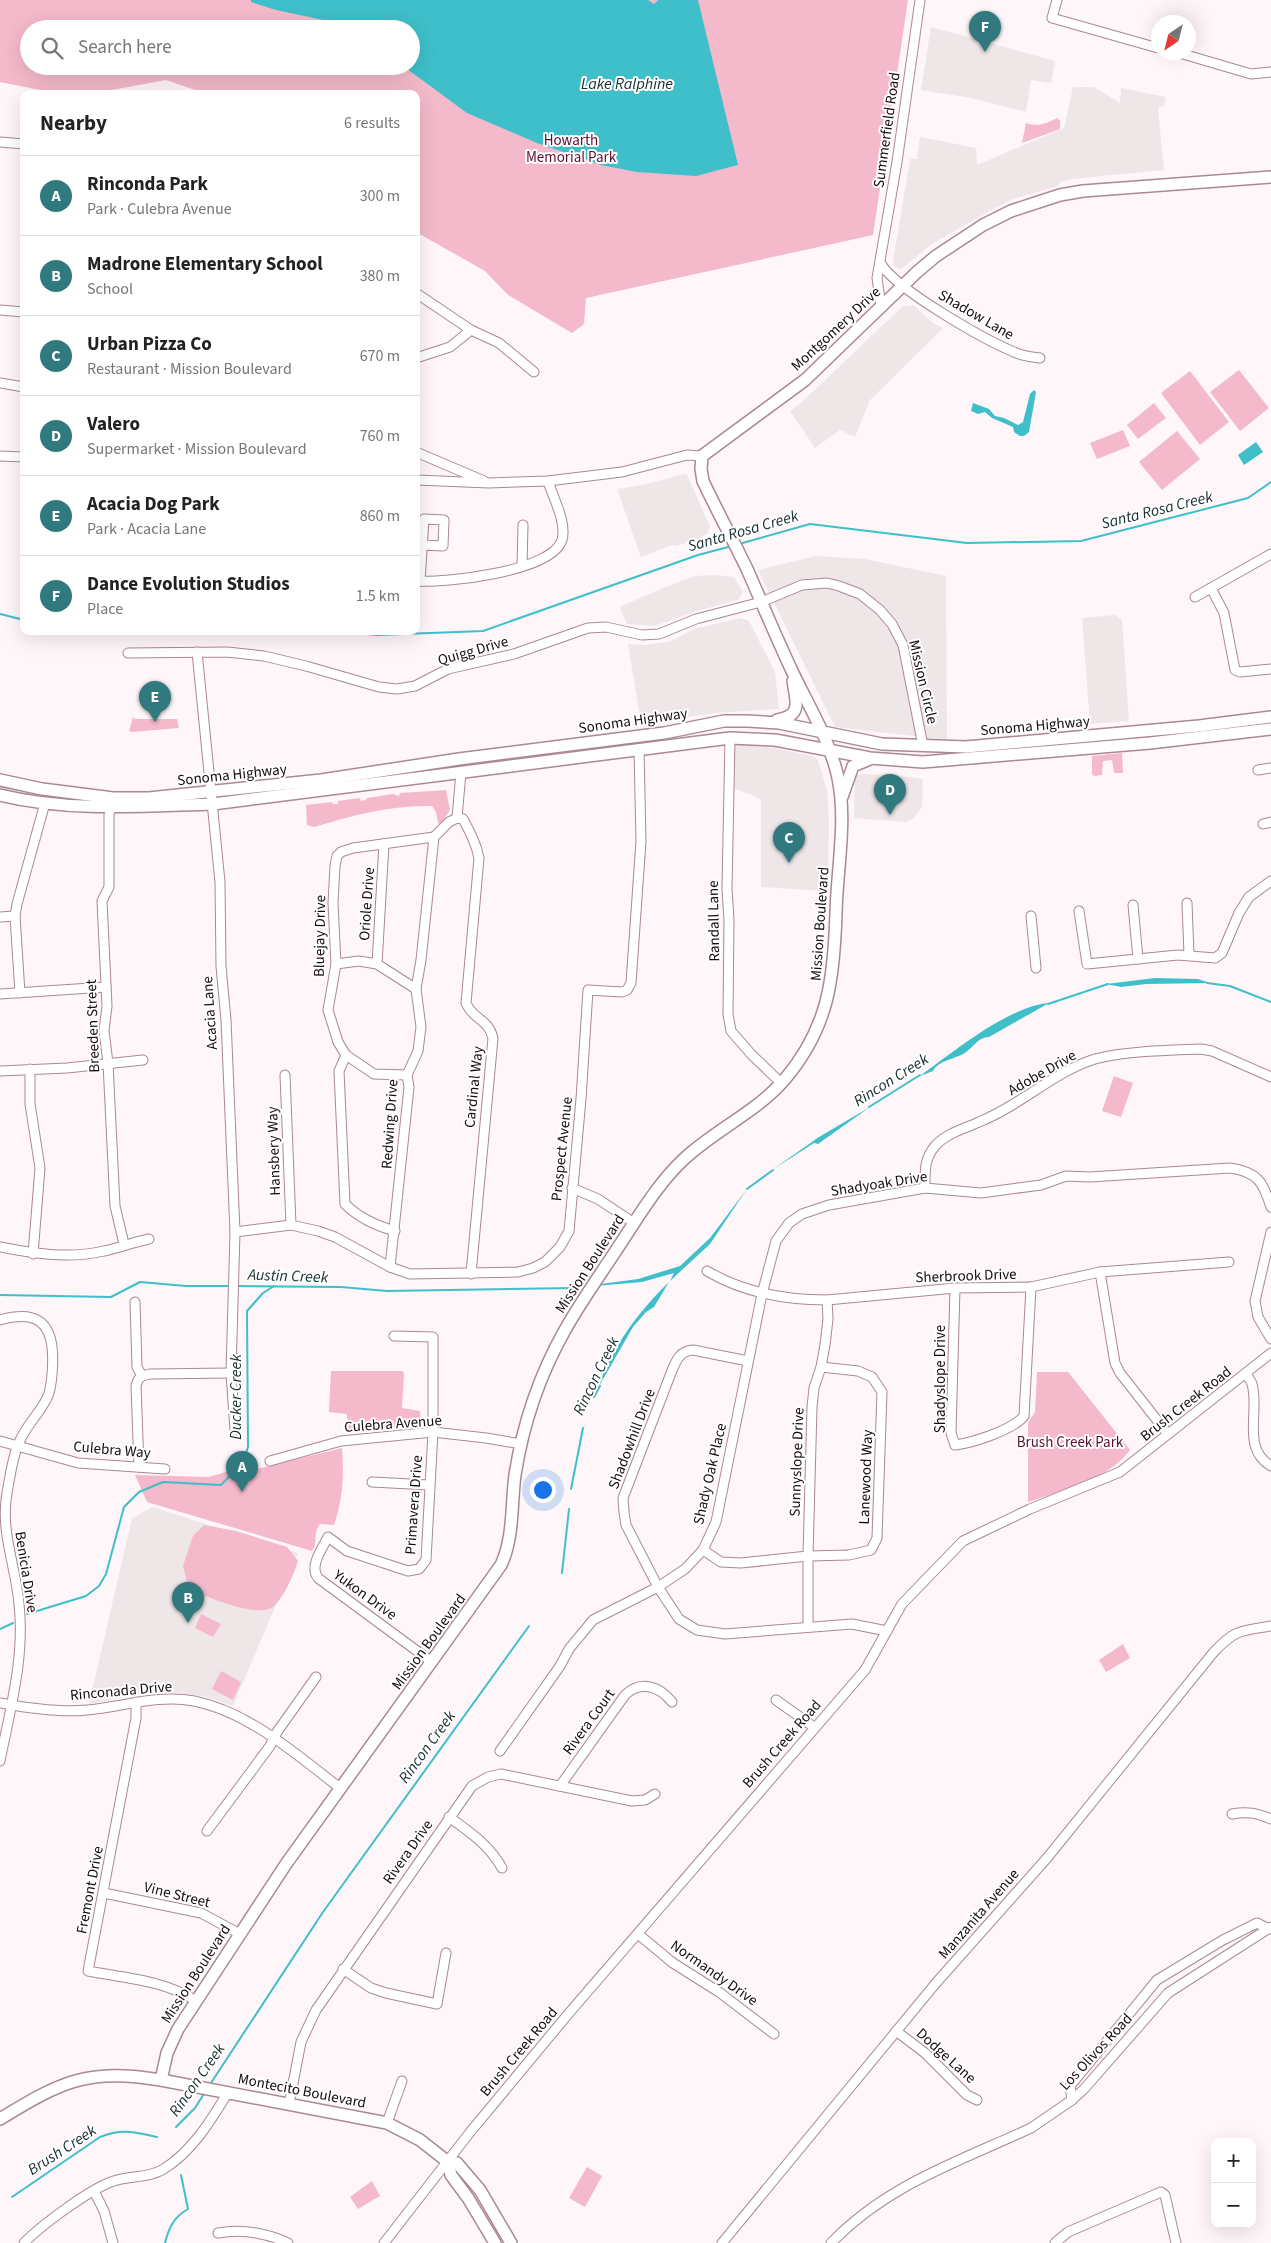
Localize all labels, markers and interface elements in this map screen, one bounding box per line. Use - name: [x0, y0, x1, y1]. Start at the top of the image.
- pin: F: [969, 11, 1001, 52]
- north arrow: [1151, 15, 1196, 60]
- search box: [20, 20, 420, 75]
- icon: search: [38, 34, 66, 62]
- text: Search here: [78, 34, 172, 61]
- street label: Summerfield Road: [868, 71, 906, 189]
- water label: Lake Ralphine: [581, 73, 673, 95]
- text: Nearby: [40, 108, 107, 138]
- text: 6 results: [344, 112, 400, 134]
- park label: Howarth Memorial Park: [526, 130, 617, 168]
- text: Rinconda Park: [87, 171, 208, 198]
- text: A: [51, 185, 61, 207]
- text: 300 m: [360, 185, 400, 207]
- text: Park · Culebra Avenue: [87, 198, 232, 220]
- text: Madrone Elementary School: [87, 251, 323, 278]
- text: B: [51, 265, 61, 287]
- text: 380 m: [360, 265, 400, 287]
- text: School: [87, 278, 133, 300]
- street label: Montgomery Drive: [787, 282, 885, 376]
- street label: Shadow Lane: [934, 285, 1018, 345]
- text: Urban Pizza Co: [87, 331, 212, 358]
- text: C: [51, 345, 61, 367]
- text: 670 m: [360, 345, 400, 367]
- text: Restaurant · Mission Boulevard: [87, 358, 292, 380]
- text: Valero: [87, 411, 140, 438]
- text: D: [51, 425, 61, 447]
- text: 760 m: [360, 425, 400, 447]
- text: Supermarket · Mission Boulevard: [87, 438, 307, 460]
- water label: Santa Rosa Creek: [1099, 485, 1215, 534]
- text: Acacia Dog Park: [87, 491, 220, 518]
- text: E: [52, 505, 60, 527]
- text: 860 m: [360, 505, 400, 527]
- water label: Santa Rosa Creek: [685, 505, 801, 557]
- text: Park · Acacia Lane: [87, 518, 206, 540]
- text: Dance Evolution Studios: [87, 571, 290, 598]
- text: F: [52, 585, 60, 607]
- text: 1.5 km: [356, 585, 400, 607]
- text: Place: [87, 598, 123, 620]
- street label: Quigg Drive: [435, 631, 511, 671]
- street label: Mission Circle: [903, 638, 943, 726]
- pin: E: [139, 681, 171, 722]
- street label: Sonoma Highway: [577, 703, 689, 739]
- street label: Sonoma Highway: [979, 711, 1091, 741]
- street label: Sonoma Highway: [176, 759, 288, 791]
- pin: D: [874, 774, 906, 815]
- pin: C: [773, 822, 805, 863]
- street label: Oriole Drive: [354, 866, 380, 942]
- street label: Mission Boulevard: [806, 866, 834, 982]
- street label: Randall Lane: [703, 880, 725, 962]
- street label: Bluejay Drive: [309, 895, 331, 977]
- street label: Acacia Lane: [197, 975, 223, 1051]
- street label: Breeden Street: [81, 979, 105, 1073]
- street label: Cardinal Way: [459, 1045, 489, 1129]
- street label: Adobe Drive: [1004, 1045, 1080, 1101]
- water label: Rincon Creek: [849, 1048, 933, 1112]
- street label: Redwing Drive: [376, 1078, 404, 1170]
- street label: Prospect Avenue: [546, 1096, 578, 1202]
- street label: Hansbery Way: [262, 1106, 286, 1196]
- street label: Shadyoak Drive: [829, 1166, 929, 1202]
- street label: Mission Boulevard: [550, 1210, 630, 1318]
- water label: Austin Creek: [246, 1264, 329, 1288]
- street label: Sherbrook Drive: [915, 1264, 1017, 1288]
- street label: Shadyslope Drive: [930, 1325, 951, 1433]
- water label: Rincon Creek: [568, 1333, 625, 1419]
- water label: Ducker Creek: [225, 1354, 247, 1440]
- street label: Brush Creek Road: [1136, 1362, 1236, 1446]
- street label: Shadowhill Drive: [603, 1386, 661, 1492]
- street label: Sunnyslope Drive: [785, 1407, 809, 1517]
- street label: Culebra Avenue: [343, 1410, 443, 1438]
- street label: Shady Oak Place: [688, 1421, 732, 1527]
- street label: Lanewood Way: [854, 1429, 878, 1525]
- park label: Brush Creek Park: [1017, 1432, 1124, 1453]
- street label: Culebra Way: [72, 1436, 152, 1464]
- pin: A: [226, 1451, 258, 1492]
- street label: Primavera Drive: [400, 1455, 428, 1555]
- your location: [530, 1477, 556, 1503]
- street label: Benicia Drive: [9, 1530, 43, 1614]
- street label: Yukon Drive: [328, 1564, 401, 1625]
- pin: B: [172, 1582, 204, 1623]
- street label: Mission Boulevard: [387, 1590, 471, 1694]
- street label: Rinconada Drive: [69, 1676, 173, 1706]
- street label: Rivera Court: [558, 1685, 620, 1759]
- street label: Brush Creek Road: [738, 1695, 826, 1793]
- water label: Rincon Creek: [393, 1706, 461, 1788]
- street label: Rivera Drive: [378, 1815, 438, 1889]
- street label: Fremont Drive: [71, 1844, 109, 1936]
- street label: Manzanita Avenue: [934, 1864, 1024, 1964]
- street label: Vine Street: [142, 1877, 212, 1913]
- street label: Mission Boulevard: [156, 1920, 236, 2028]
- street label: Normandy Drive: [666, 1935, 762, 2011]
- street label: Brush Creek Road: [475, 2003, 563, 2101]
- street label: Los Olivos Road: [1055, 2009, 1137, 2095]
- street label: Dodge Lane: [911, 2023, 981, 2089]
- water label: Rincon Creek: [164, 2039, 231, 2121]
- street label: Montecito Boulevard: [236, 2068, 368, 2114]
- water label: Brush Creek: [23, 2119, 101, 2180]
- map controls: [1211, 2138, 1256, 2228]
- button: +: [1211, 2138, 1256, 2183]
- button: −: [1211, 2183, 1256, 2228]

